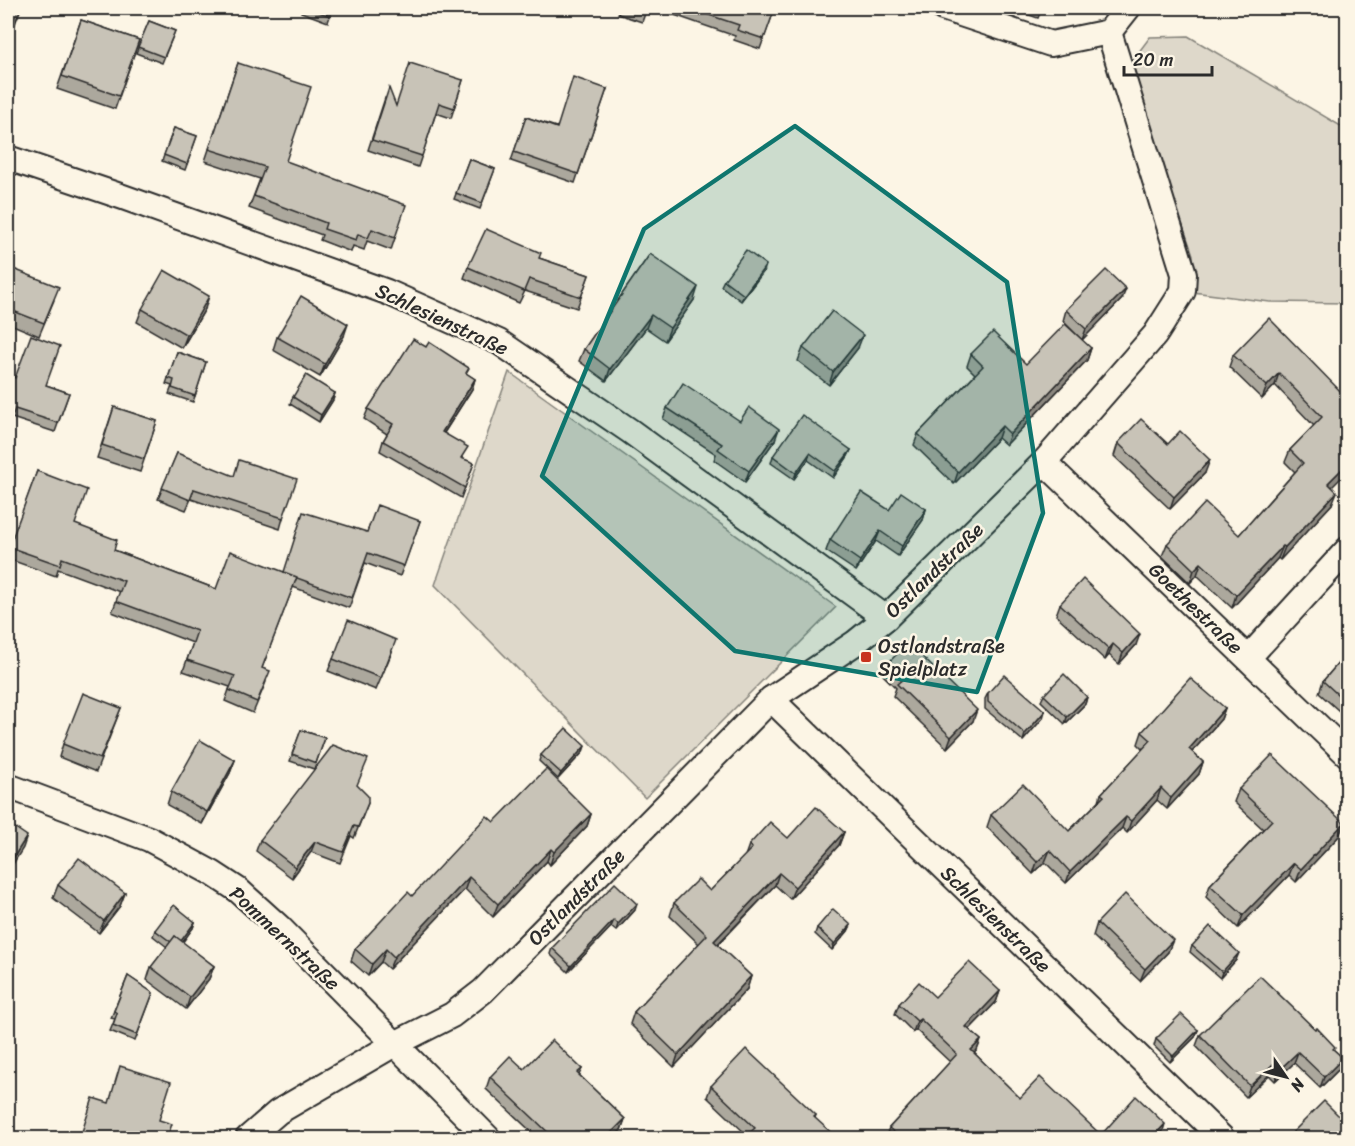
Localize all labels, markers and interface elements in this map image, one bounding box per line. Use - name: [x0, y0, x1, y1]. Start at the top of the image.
- scale bar: [1124, 39, 1212, 77]
- text: 20 m: [1133, 44, 1173, 76]
- street label: Schlesienstraße: [369, 273, 514, 366]
- street label: Ostlandstraße: [877, 514, 992, 627]
- street label: Goethestraße: [1140, 554, 1251, 663]
- place label: Ostlandstraße Spielplatz: [878, 629, 1005, 687]
- marker: Ostlandstraße Spielplatz: [859, 650, 873, 664]
- street label: Ostlandstraße: [519, 840, 634, 954]
- street label: Schlesienstraße: [932, 857, 1059, 982]
- street label: Pommernstraße: [221, 877, 348, 1000]
- north arrow: [1256, 1047, 1316, 1107]
- text: N: [1282, 1072, 1314, 1099]

